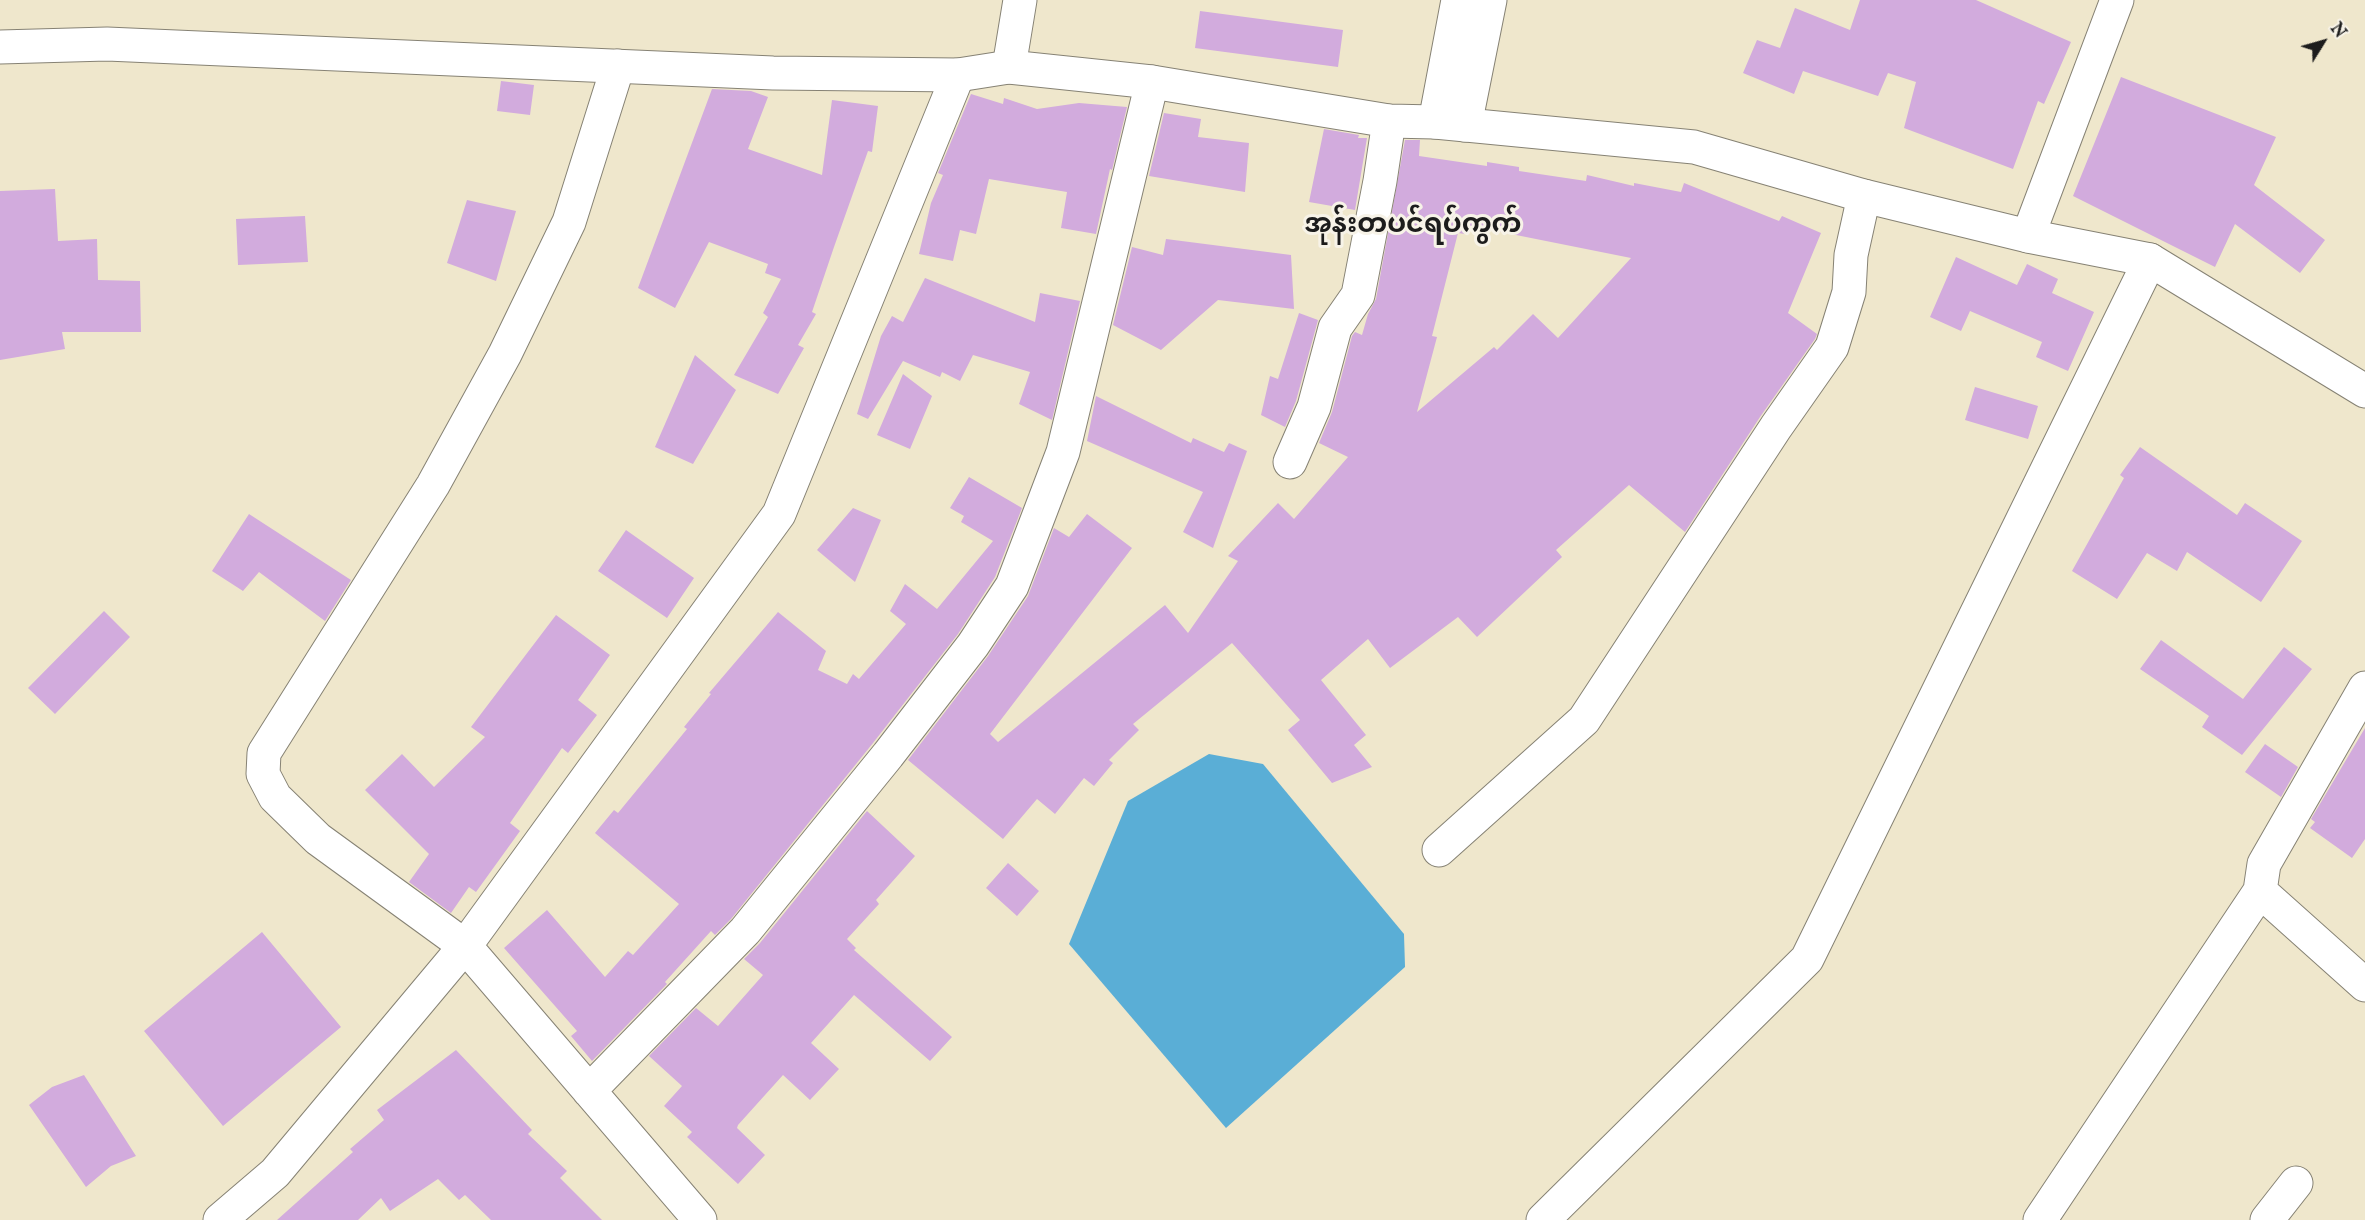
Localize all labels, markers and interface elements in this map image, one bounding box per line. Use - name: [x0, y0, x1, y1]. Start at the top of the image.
- north arrow: [2293, 12, 2353, 72]
- text: N: [2325, 20, 2350, 43]
- district label: အုန်းတပင်ရပ်ကွက်: [1304, 210, 1522, 242]

